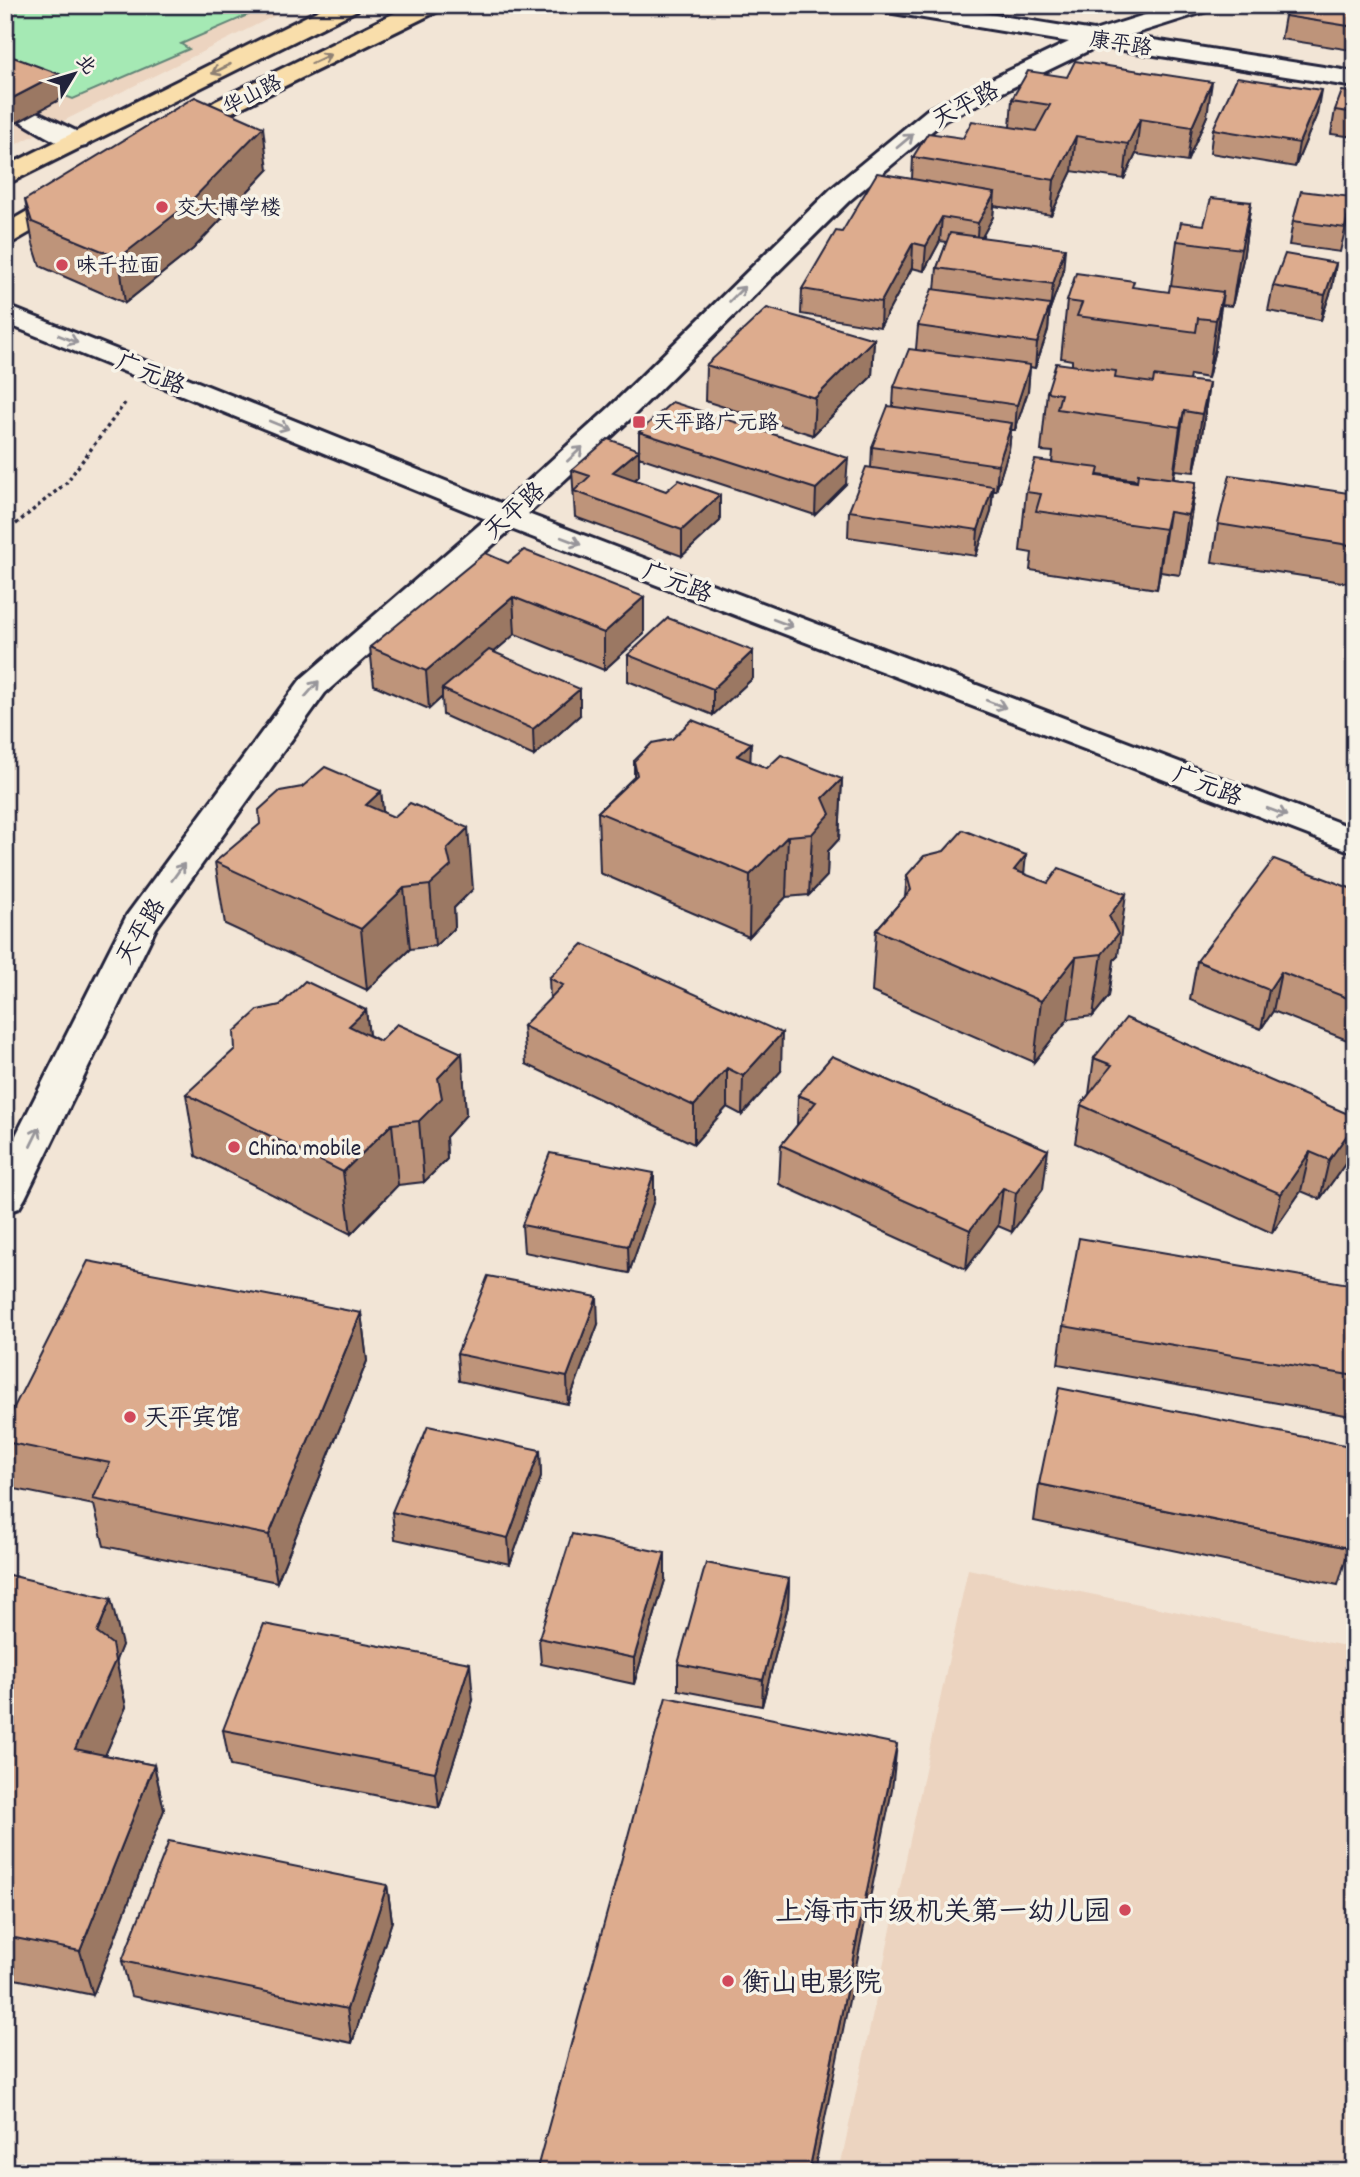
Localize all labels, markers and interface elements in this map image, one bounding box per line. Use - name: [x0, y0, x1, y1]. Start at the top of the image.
- street label: 康平路: [1087, 26, 1154, 66]
- north arrow: [38, 38, 108, 108]
- text: 北: [68, 50, 101, 81]
- one-way arrow: [310, 52, 331, 65]
- one-way arrow: [211, 62, 232, 76]
- street label: 华山路: [218, 69, 288, 124]
- street label: 天平路: [927, 75, 1006, 139]
- one-way arrow: [896, 133, 914, 149]
- place label: 交大博学楼: [176, 195, 281, 225]
- marker: 交大博学楼: [154, 199, 170, 215]
- place label: 味千拉面: [76, 253, 160, 283]
- marker: 味千拉面: [54, 257, 70, 273]
- one-way arrow: [728, 286, 745, 303]
- one-way arrow: [57, 334, 79, 347]
- street label: 广元路: [110, 347, 190, 405]
- place label: 天平路广元路: [653, 410, 779, 440]
- marker: 天平路广元路: [631, 414, 647, 430]
- one-way arrow: [268, 419, 290, 432]
- one-way arrow: [566, 446, 584, 462]
- street label: 天平路: [478, 476, 554, 549]
- one-way arrow: [559, 536, 581, 549]
- street label: 广元路: [637, 556, 717, 614]
- one-way arrow: [772, 617, 794, 630]
- one-way arrow: [304, 680, 320, 698]
- one-way arrow: [984, 699, 1006, 711]
- street label: 广元路: [1167, 759, 1247, 817]
- one-way arrow: [1265, 806, 1287, 819]
- one-way arrow: [170, 863, 185, 882]
- street label: 天平路: [109, 893, 176, 972]
- one-way arrow: [29, 1127, 43, 1148]
- place label: China mobile: [248, 1133, 361, 1167]
- marker: China mobile: [226, 1139, 242, 1155]
- place label: 天平宾馆: [144, 1403, 240, 1437]
- marker: 天平宾馆: [122, 1409, 138, 1425]
- place label: 上海市市级机关第一幼儿园: [775, 1895, 1111, 1935]
- marker: 上海市市级机关第一幼儿园: [1117, 1902, 1133, 1918]
- place label: 衡山电影院: [742, 1966, 882, 2006]
- marker: 衡山电影院: [720, 1973, 736, 1989]

